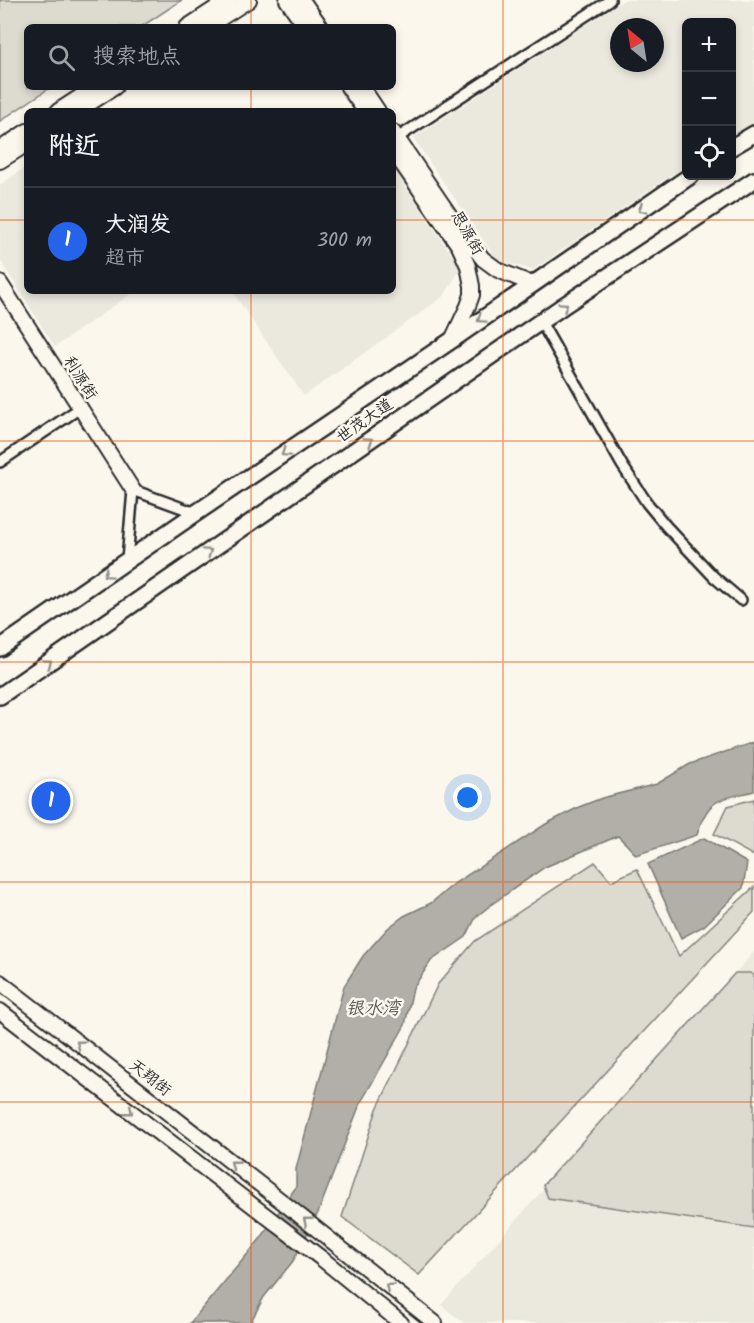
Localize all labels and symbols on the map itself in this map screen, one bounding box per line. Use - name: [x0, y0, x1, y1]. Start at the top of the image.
- north arrow: [610, 18, 664, 72]
- one-way arrow: [637, 202, 648, 213]
- street label: 思源街: [444, 206, 490, 260]
- one-way arrow: [557, 302, 568, 313]
- one-way arrow: [477, 312, 488, 323]
- street label: 利源街: [56, 351, 104, 405]
- street label: 世茂大道: [332, 392, 398, 450]
- one-way arrow: [362, 437, 373, 448]
- one-way arrow: [281, 446, 292, 457]
- one-way arrow: [202, 548, 213, 559]
- one-way arrow: [102, 567, 113, 578]
- one-way arrow: [41, 659, 52, 670]
- pin: 1: [32, 778, 70, 824]
- your location: [453, 783, 482, 812]
- water label: 银水湾: [346, 995, 402, 1024]
- one-way arrow: [76, 1041, 87, 1052]
- street label: 天翔街: [123, 1053, 177, 1103]
- one-way arrow: [123, 1103, 134, 1114]
- one-way arrow: [230, 1161, 241, 1172]
- one-way arrow: [303, 1218, 314, 1229]
- one-way arrow: [385, 1283, 396, 1294]

